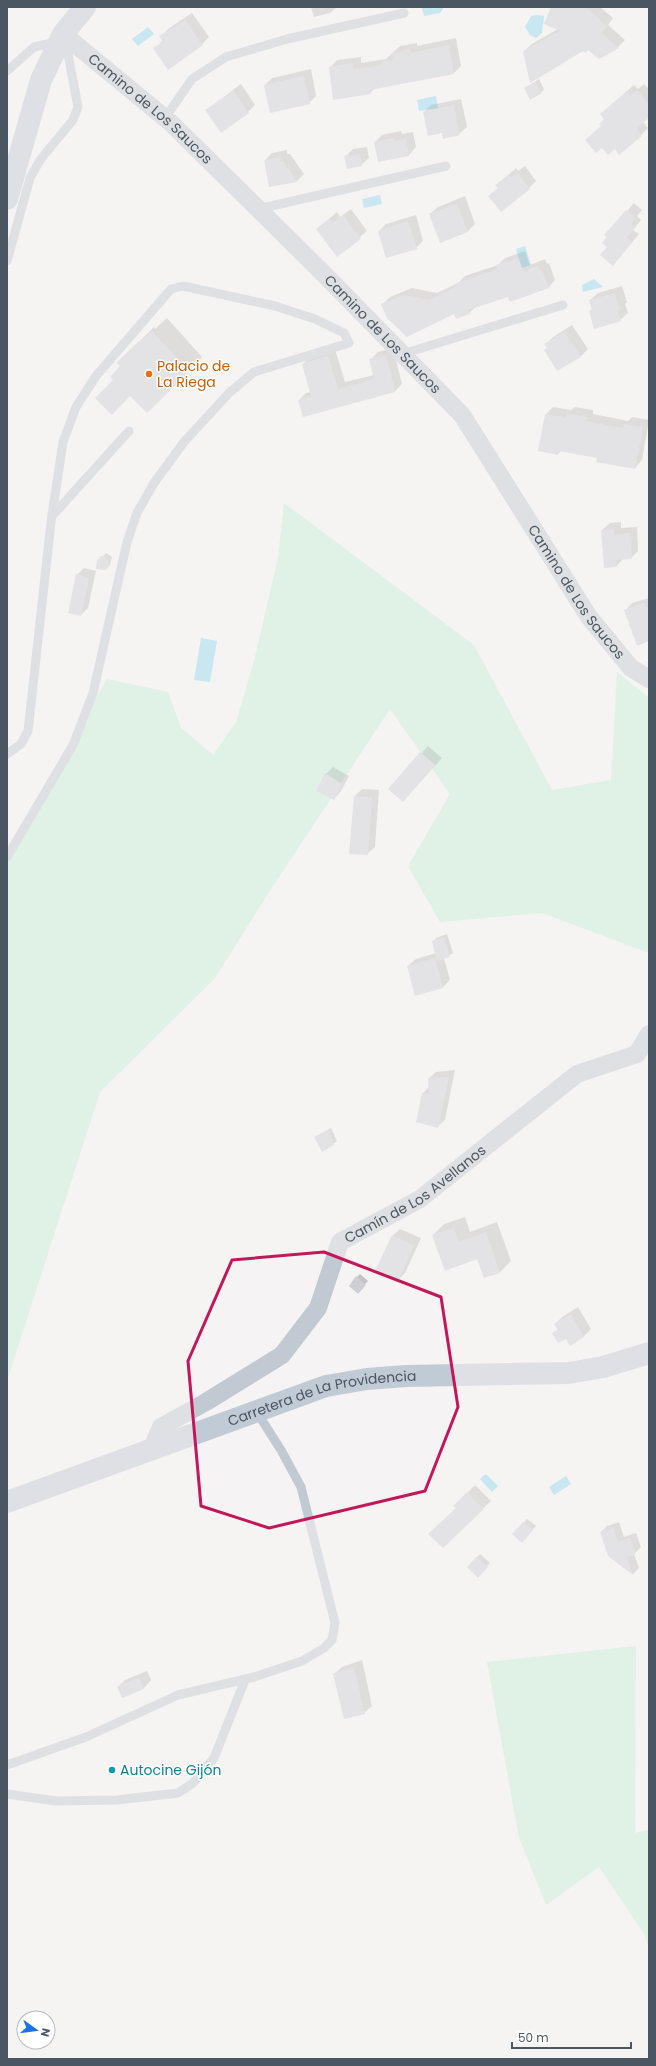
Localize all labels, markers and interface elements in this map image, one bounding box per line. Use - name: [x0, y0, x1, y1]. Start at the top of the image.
- street label: Camino de Los Saucos: [84, 49, 217, 169]
- street label: Camino de Los Saucos: [320, 270, 446, 398]
- place label: Palacio de La Riega: [157, 356, 231, 392]
- marker: Palacio de La Riega: [144, 369, 154, 379]
- street label: Camino de Los Saucos: [523, 521, 630, 663]
- street label: Camín de Los Avellanos: [341, 1140, 490, 1248]
- street label: Carretera de La Providencia: [225, 1366, 417, 1431]
- place label: Autocine Gijón: [120, 1760, 222, 1780]
- marker: Autocine Gijón: [107, 1765, 117, 1775]
- north arrow: [16, 2010, 56, 2050]
- scale bar: [512, 2024, 631, 2050]
- text: N: [37, 2026, 54, 2038]
- text: 50 m: [518, 2029, 549, 2046]

